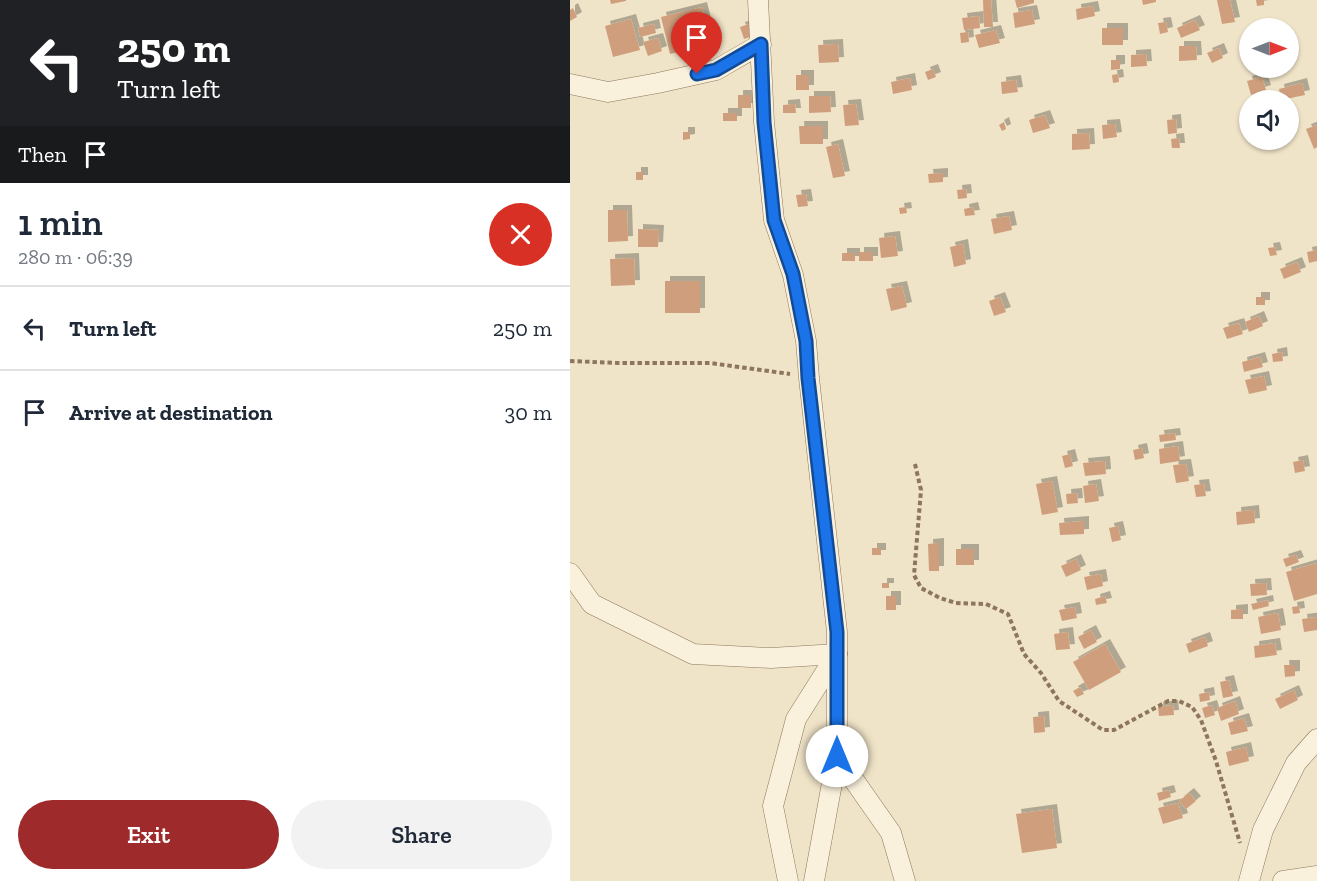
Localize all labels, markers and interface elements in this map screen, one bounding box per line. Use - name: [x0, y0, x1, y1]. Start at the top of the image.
- pin: [671, 12, 722, 74]
- north arrow: [1239, 18, 1299, 78]
- map controls: [1239, 18, 1299, 150]
- icon: arrive: [680, 21, 713, 54]
- text: 250 m: [117, 22, 230, 73]
- icon: left: [18, 24, 96, 102]
- text: Turn left: [117, 73, 220, 105]
- button: sound: [1239, 90, 1299, 150]
- icon: arrive: [79, 138, 112, 171]
- text: Then: [18, 141, 67, 168]
- text: 1 min: [18, 201, 103, 244]
- button: close: [489, 203, 552, 266]
- text: 280 m · 06:39: [18, 245, 133, 269]
- icon: left: [18, 312, 51, 345]
- text: Turn left: [69, 315, 156, 342]
- text: 250 m: [493, 315, 552, 342]
- icon: arrive: [18, 396, 51, 429]
- text: Arrive at destination: [69, 399, 272, 426]
- text: 30 m: [505, 399, 552, 426]
- position arrow: [805, 724, 869, 788]
- button: Exit: [18, 800, 279, 869]
- button: Share: [291, 800, 552, 869]

